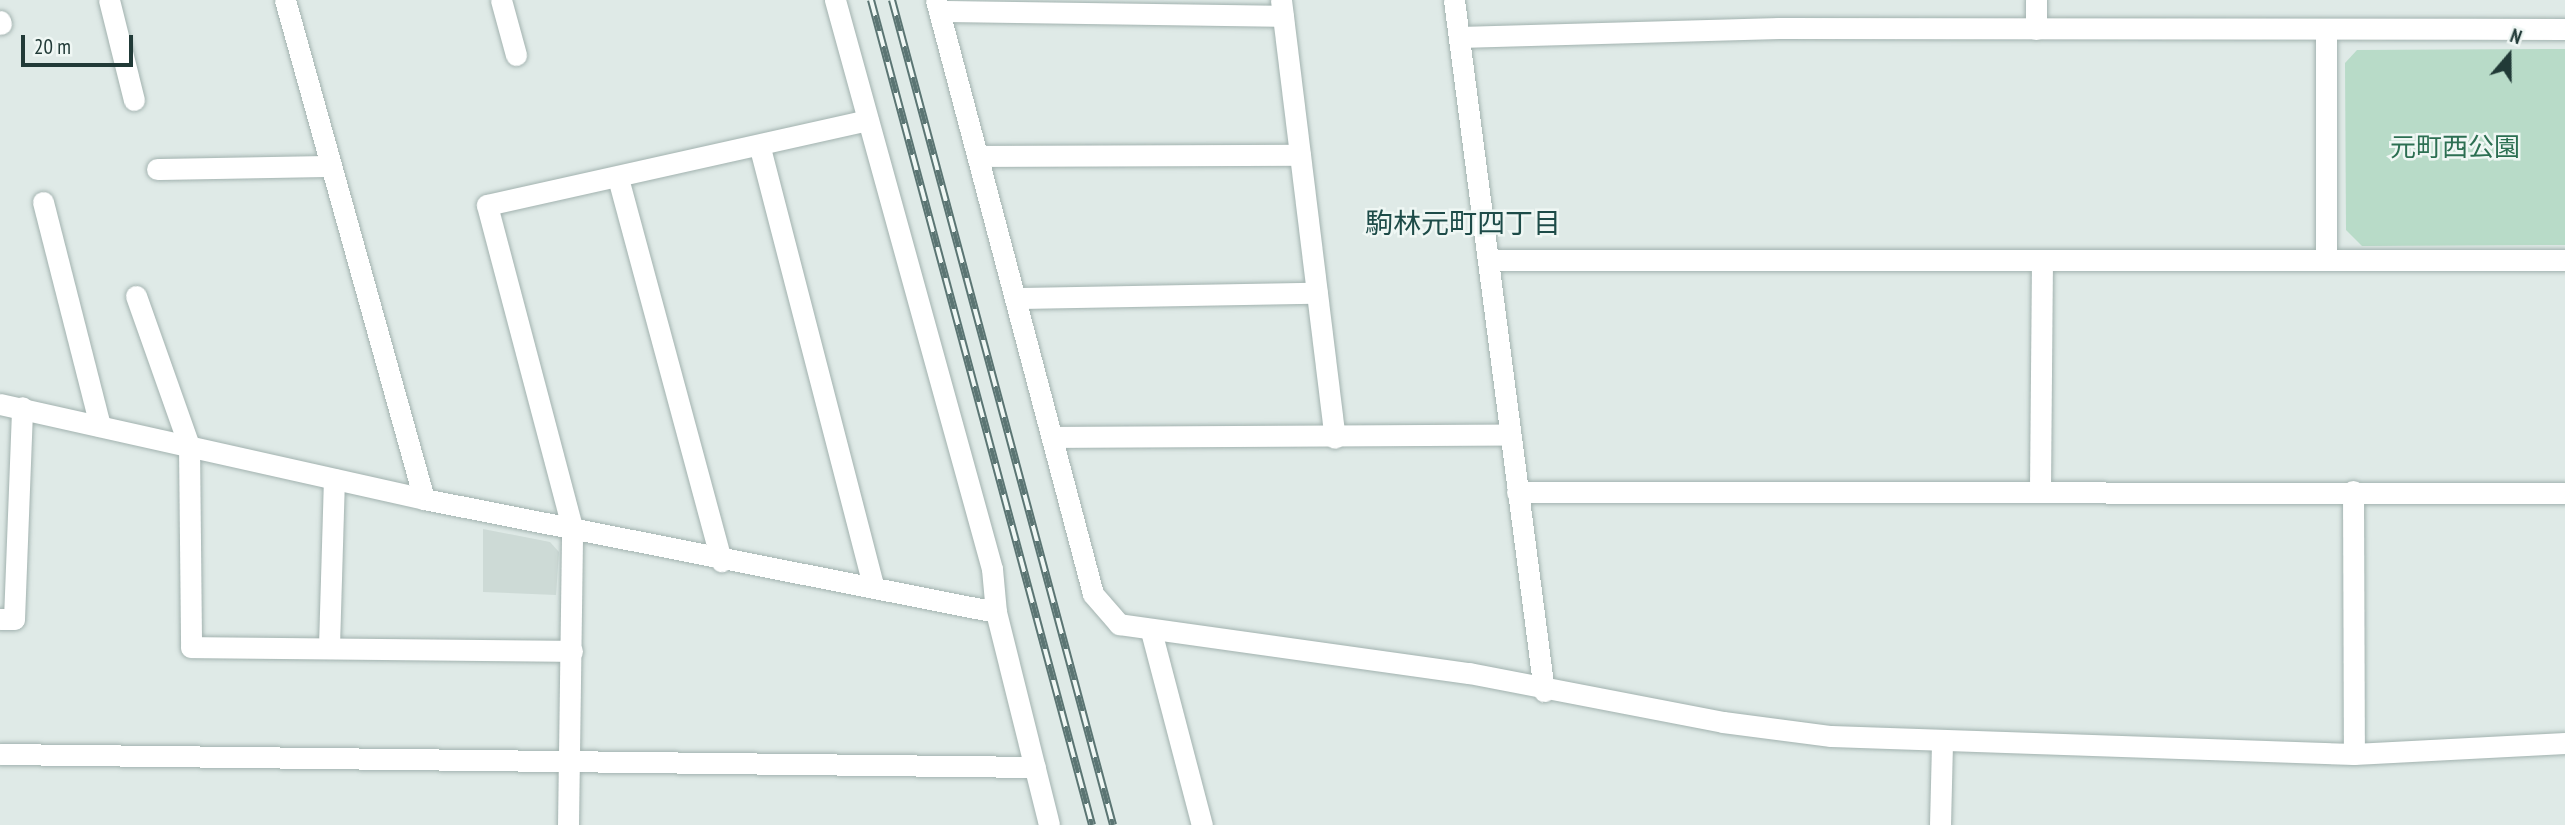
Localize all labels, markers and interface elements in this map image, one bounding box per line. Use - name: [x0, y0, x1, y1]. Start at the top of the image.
- scale bar: [24, 21, 136, 65]
- north arrow: [2474, 21, 2544, 91]
- text: N: [2507, 23, 2525, 49]
- text: 20 m: [34, 33, 71, 60]
- park label: 元町西公園: [2390, 131, 2520, 163]
- district label: 駒林元町四丁目: [1365, 206, 1561, 240]

